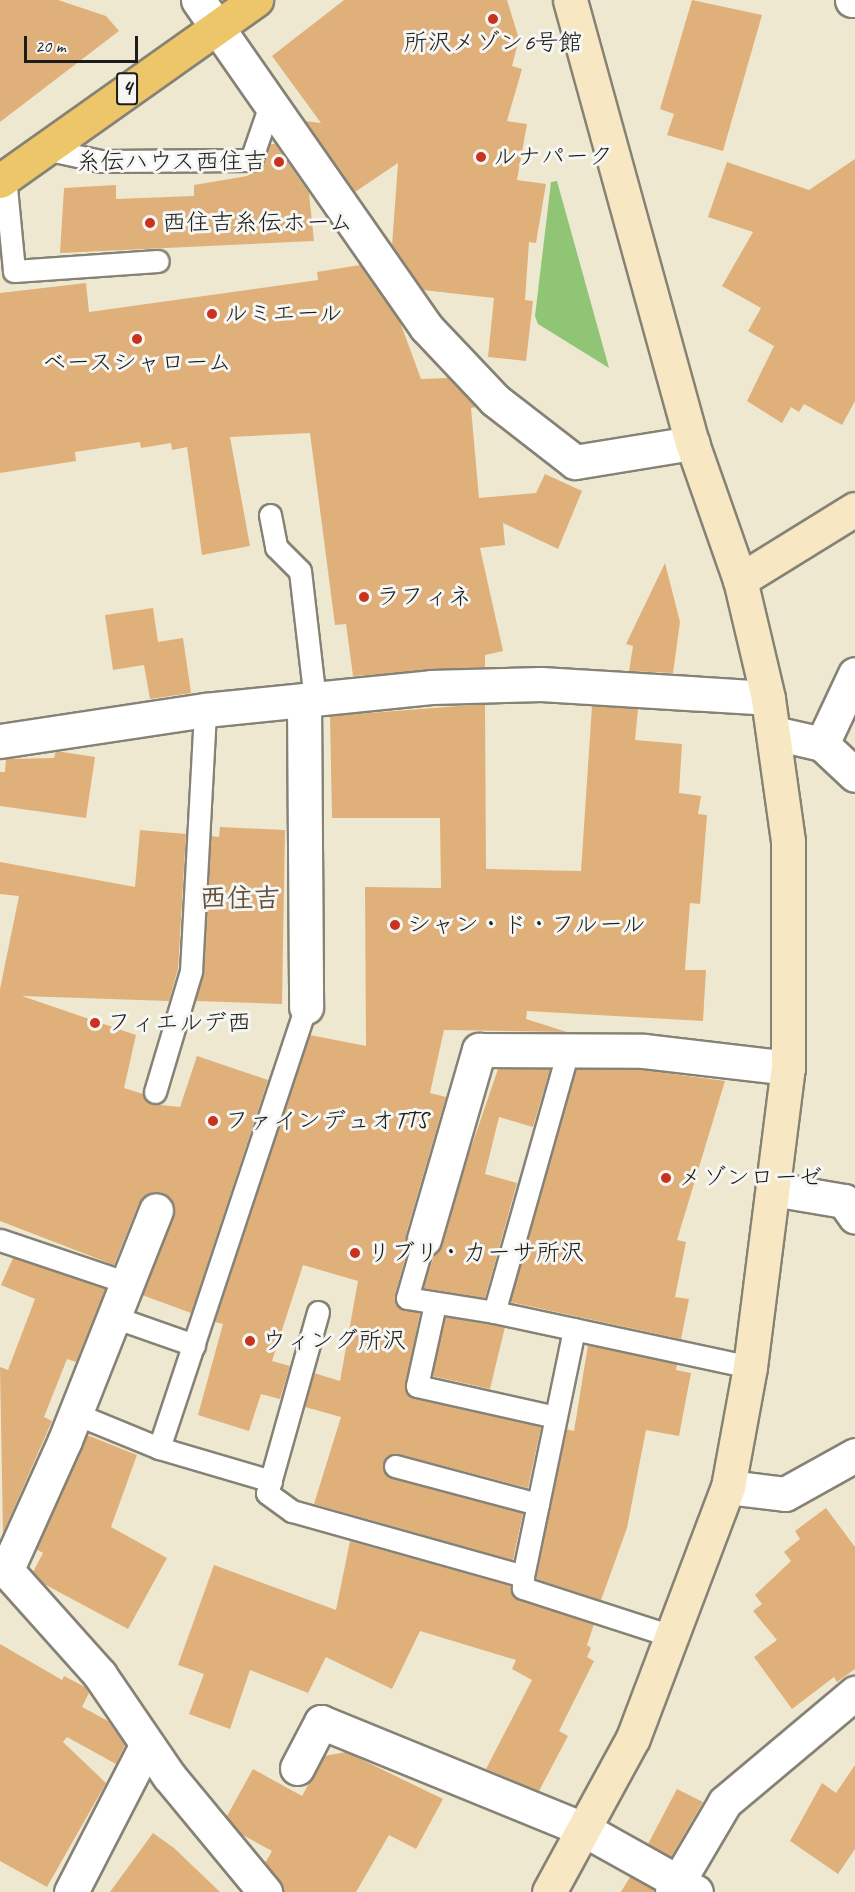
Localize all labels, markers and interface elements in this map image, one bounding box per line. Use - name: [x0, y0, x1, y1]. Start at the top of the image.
- marker: 所沢メゾン6号館: [486, 12, 500, 26]
- scale bar: [27, 24, 141, 62]
- place label: 所沢メゾン6号館: [404, 29, 582, 57]
- text: 20 m: [35, 35, 66, 57]
- road number: 4: [115, 70, 139, 108]
- place label: ルナパーク: [493, 143, 613, 171]
- place label: 糸伝ハウス西住吉: [75, 148, 267, 176]
- marker: ルナパーク: [474, 150, 488, 164]
- marker: 糸伝ハウス西住吉: [272, 155, 286, 169]
- place label: 西住吉糸伝ホーム: [162, 209, 354, 237]
- marker: 西住吉糸伝ホーム: [143, 216, 157, 230]
- place label: ルミエール: [224, 300, 344, 328]
- marker: ルミエール: [205, 307, 219, 321]
- marker: ベースシャローム: [130, 332, 144, 346]
- place label: ベースシャローム: [41, 349, 233, 377]
- place label: ラフィネ: [376, 583, 472, 611]
- marker: ラフィネ: [357, 590, 371, 604]
- district label: 西住吉: [200, 883, 280, 915]
- place label: シャン・ド・フルール: [407, 911, 648, 939]
- marker: シャン・ド・フルール: [388, 918, 402, 932]
- place label: フィエルデ西: [107, 1009, 251, 1037]
- marker: フィエルデ西: [88, 1016, 102, 1030]
- place label: ファインデュオTTS: [225, 1107, 426, 1135]
- marker: ファインデュオTTS: [206, 1114, 220, 1128]
- place label: メゾンローゼ: [678, 1164, 822, 1192]
- marker: メゾンローゼ: [659, 1171, 673, 1185]
- place label: リブリ・カーサ所沢: [367, 1239, 583, 1267]
- marker: リブリ・カーサ所沢: [348, 1246, 362, 1260]
- place label: ウィング所沢: [262, 1327, 406, 1355]
- marker: ウィング所沢: [243, 1334, 257, 1348]

